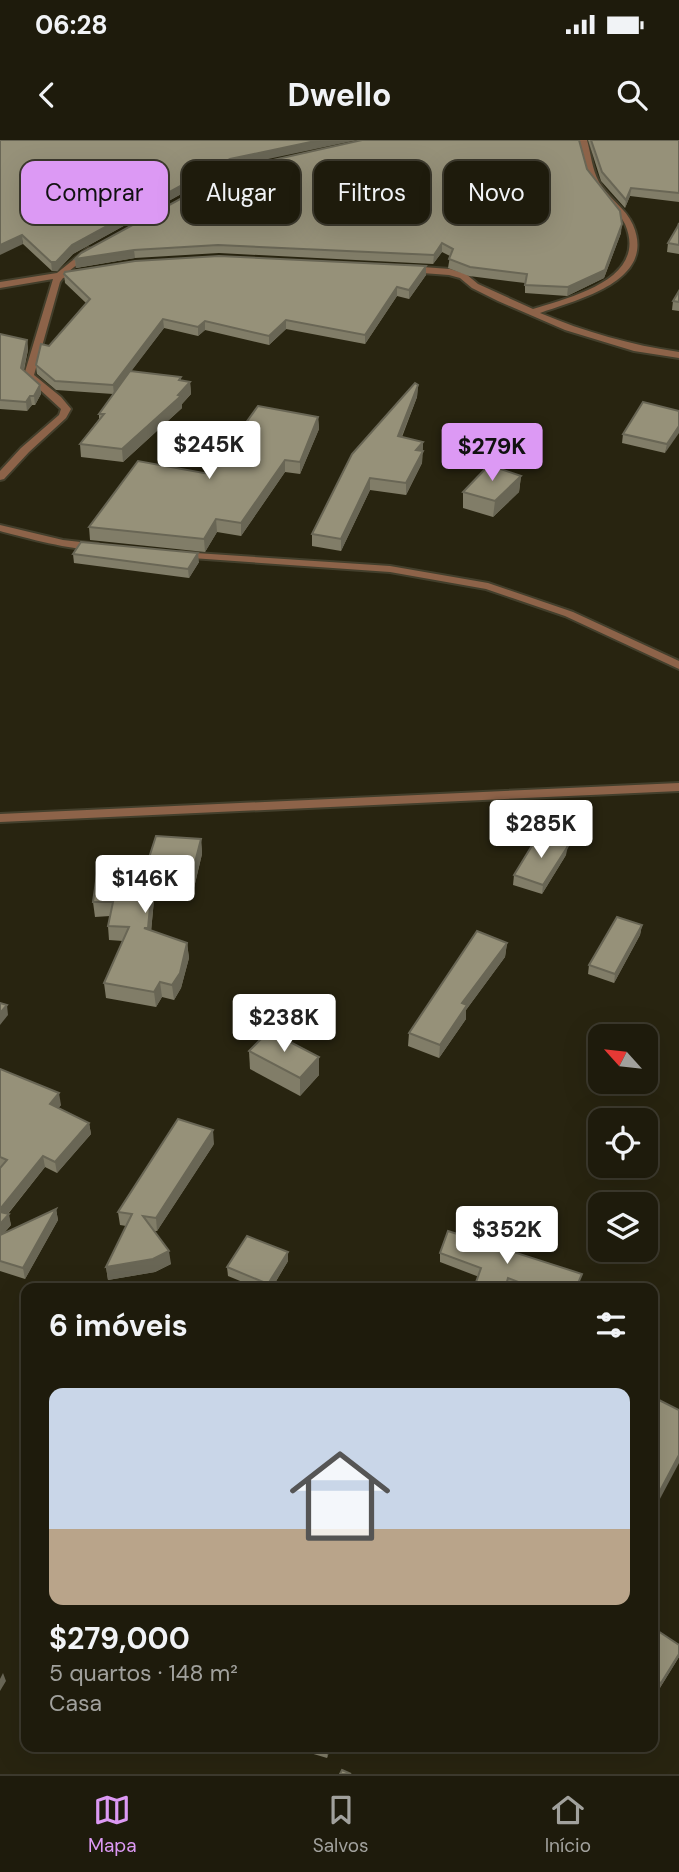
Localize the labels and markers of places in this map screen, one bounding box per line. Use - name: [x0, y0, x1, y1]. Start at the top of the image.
- pin: $245K: [160, 422, 258, 481]
- pin: $279K: [443, 424, 541, 483]
- pin: $285K: [492, 800, 590, 860]
- pin: $146K: [96, 856, 194, 915]
- pin: $238K: [235, 995, 333, 1054]
- pin: $352K: [458, 1206, 556, 1266]

